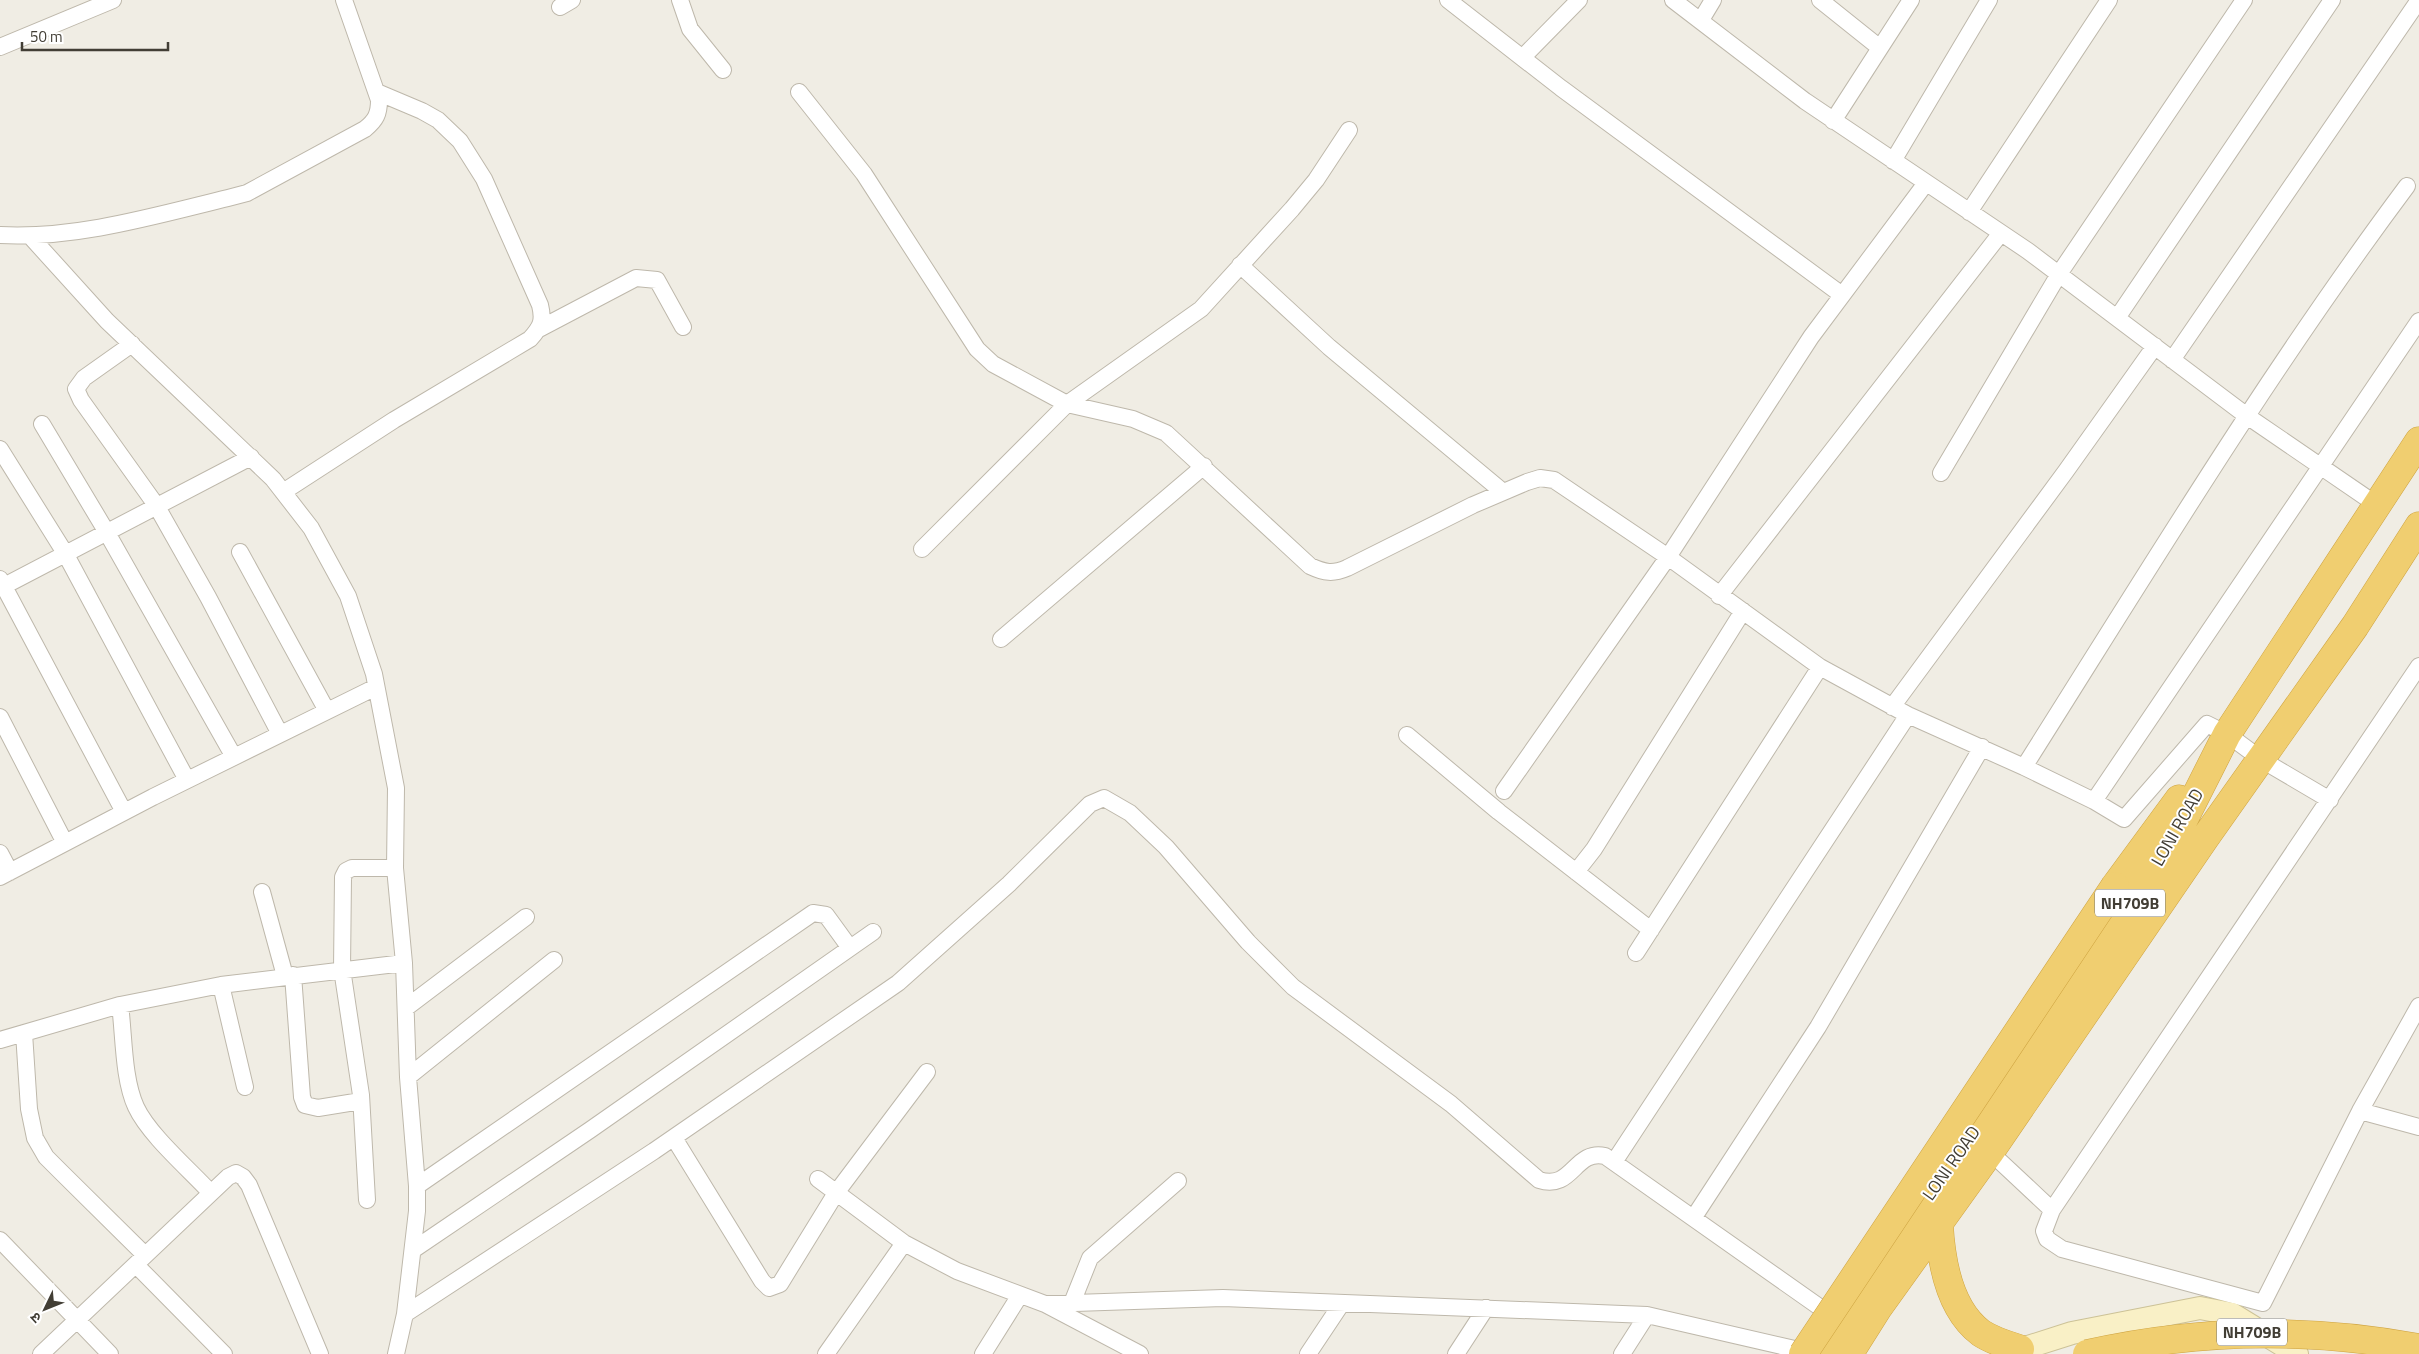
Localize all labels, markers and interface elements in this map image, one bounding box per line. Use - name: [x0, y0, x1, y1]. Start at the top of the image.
- scale bar: [22, 20, 169, 52]
- text: 50 m: [30, 25, 63, 48]
- street label: LONI ROAD: [2144, 783, 2210, 871]
- road number: NH709B: [2095, 890, 2165, 916]
- street label: LONI ROAD: [1915, 1120, 1987, 1206]
- north arrow: [20, 1284, 70, 1334]
- text: उ: [24, 1307, 46, 1328]
- road number: NH709B: [2217, 1318, 2287, 1345]

